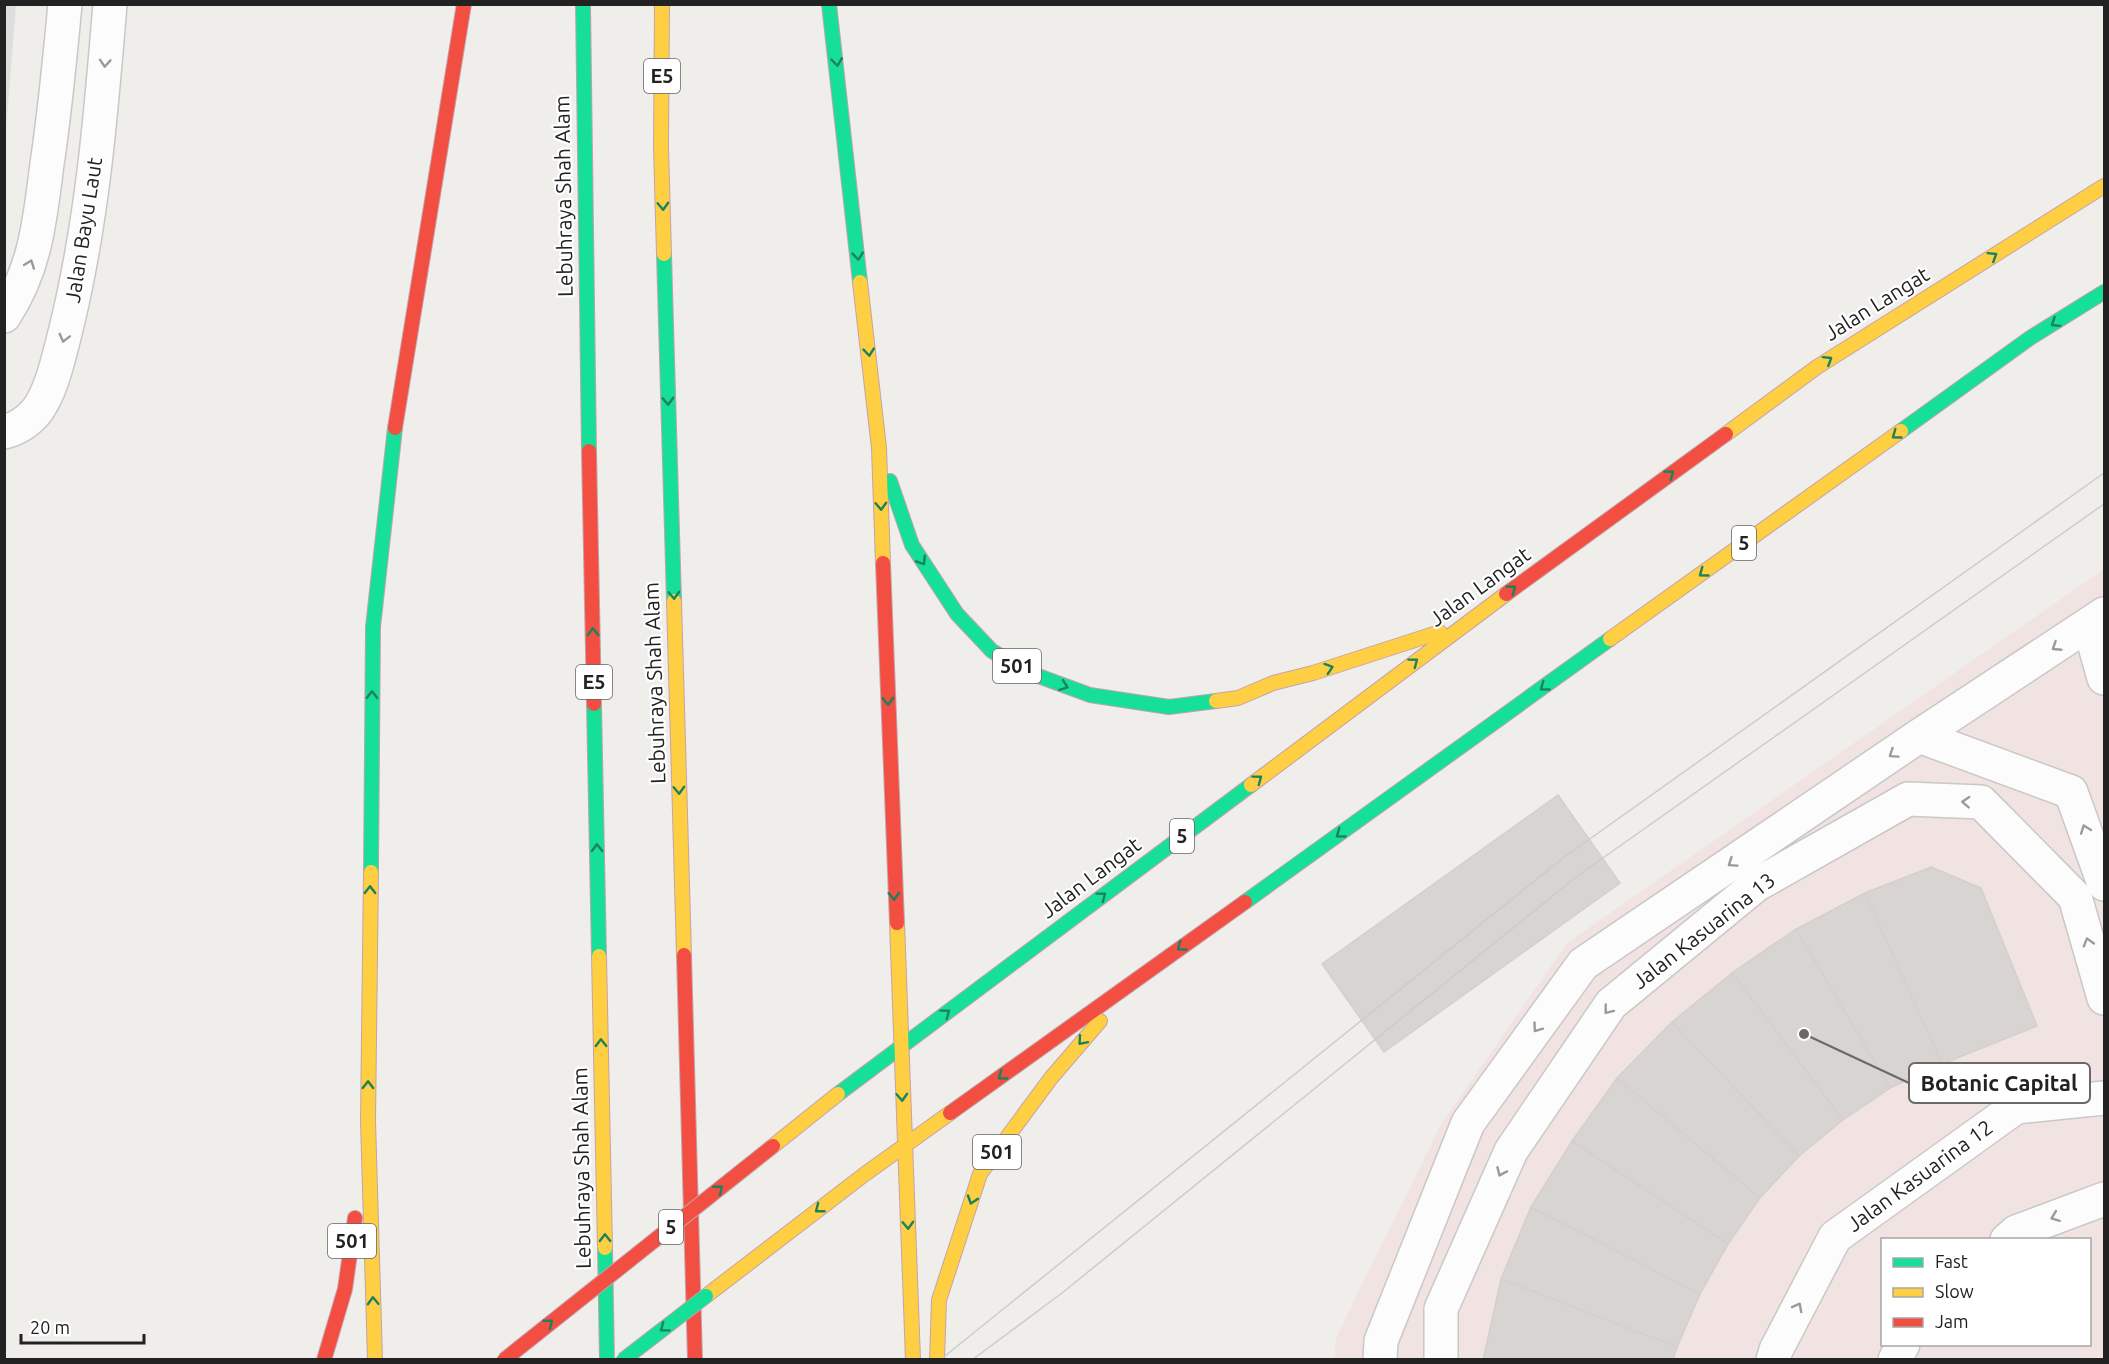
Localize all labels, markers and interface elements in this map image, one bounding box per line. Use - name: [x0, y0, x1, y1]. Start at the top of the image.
- one-way arrow: [99, 58, 112, 67]
- one-way arrow: [831, 58, 843, 67]
- road number: E5: [644, 59, 680, 93]
- street label: Lebuhraya Shah Alam: [549, 95, 577, 297]
- street label: Jalan Bayu Laut: [60, 155, 106, 304]
- one-way arrow: [657, 201, 669, 210]
- one-way arrow: [852, 252, 864, 261]
- one-way arrow: [1987, 252, 1997, 264]
- one-way arrow: [22, 259, 35, 269]
- street label: Jalan Langat: [1820, 261, 1933, 345]
- one-way arrow: [2051, 315, 2061, 327]
- one-way arrow: [58, 333, 71, 343]
- one-way arrow: [862, 347, 874, 356]
- one-way arrow: [1822, 356, 1832, 368]
- one-way arrow: [662, 396, 675, 405]
- one-way arrow: [1891, 428, 1902, 439]
- one-way arrow: [1663, 471, 1674, 482]
- one-way arrow: [874, 502, 887, 511]
- road number: 5: [1732, 526, 1756, 560]
- street label: Jalan Langat: [1424, 542, 1535, 631]
- one-way arrow: [915, 554, 926, 565]
- one-way arrow: [1698, 566, 1709, 577]
- street label: Lebuhraya Shah Alam: [638, 582, 670, 784]
- one-way arrow: [1506, 585, 1517, 596]
- one-way arrow: [667, 591, 680, 600]
- one-way arrow: [587, 628, 599, 637]
- one-way arrow: [2052, 639, 2062, 651]
- road number: 501: [993, 649, 1041, 683]
- one-way arrow: [1407, 658, 1418, 669]
- one-way arrow: [1323, 663, 1334, 675]
- road number: E5: [576, 665, 612, 699]
- one-way arrow: [1059, 678, 1069, 691]
- one-way arrow: [1540, 680, 1551, 691]
- one-way arrow: [366, 691, 378, 700]
- one-way arrow: [881, 697, 894, 706]
- one-way arrow: [1888, 747, 1899, 758]
- one-way arrow: [1251, 775, 1262, 786]
- one-way arrow: [673, 786, 685, 795]
- one-way arrow: [1961, 795, 1970, 808]
- road number: 5: [1170, 819, 1194, 853]
- one-way arrow: [2079, 825, 2092, 835]
- one-way arrow: [1335, 827, 1346, 838]
- street label: Jalan Langat: [1036, 832, 1145, 923]
- one-way arrow: [591, 844, 603, 853]
- one-way arrow: [1727, 856, 1738, 867]
- street label: Jalan Kasuarina 13: [1627, 867, 1779, 993]
- one-way arrow: [364, 886, 376, 895]
- one-way arrow: [888, 892, 901, 901]
- one-way arrow: [1095, 893, 1106, 904]
- one-way arrow: [2083, 937, 2095, 947]
- one-way arrow: [1177, 940, 1188, 951]
- one-way arrow: [1605, 1003, 1616, 1014]
- one-way arrow: [940, 1010, 951, 1021]
- one-way arrow: [1533, 1021, 1544, 1032]
- one-way arrow: [1079, 1034, 1090, 1045]
- one-way arrow: [595, 1039, 607, 1048]
- callout: Botanic Capital: [1909, 1063, 2090, 1103]
- street label: Lebuhraya Shah Alam: [567, 1067, 595, 1269]
- one-way arrow: [997, 1069, 1008, 1080]
- text: Botanic Capital: [1920, 1070, 2078, 1095]
- one-way arrow: [362, 1081, 374, 1090]
- one-way arrow: [895, 1093, 908, 1102]
- street label: Jalan Kasuarina 12: [1842, 1114, 1997, 1236]
- road number: 501: [973, 1135, 1021, 1169]
- one-way arrow: [1497, 1166, 1509, 1177]
- one-way arrow: [712, 1185, 723, 1196]
- one-way arrow: [966, 1194, 979, 1205]
- one-way arrow: [814, 1202, 825, 1213]
- road number: 5: [659, 1210, 683, 1244]
- one-way arrow: [2050, 1210, 2061, 1223]
- one-way arrow: [901, 1221, 914, 1230]
- road number: 501: [328, 1224, 376, 1258]
- one-way arrow: [599, 1234, 611, 1243]
- legend: [1881, 1238, 2091, 1346]
- text: Fast: [1935, 1251, 1968, 1271]
- text: Slow: [1935, 1281, 1974, 1301]
- one-way arrow: [367, 1297, 379, 1306]
- one-way arrow: [1791, 1303, 1802, 1313]
- scale bar: [21, 1307, 144, 1345]
- text: Jam: [1935, 1311, 1969, 1331]
- text: 20 m: [30, 1317, 70, 1337]
- one-way arrow: [543, 1320, 554, 1331]
- one-way arrow: [660, 1320, 671, 1331]

